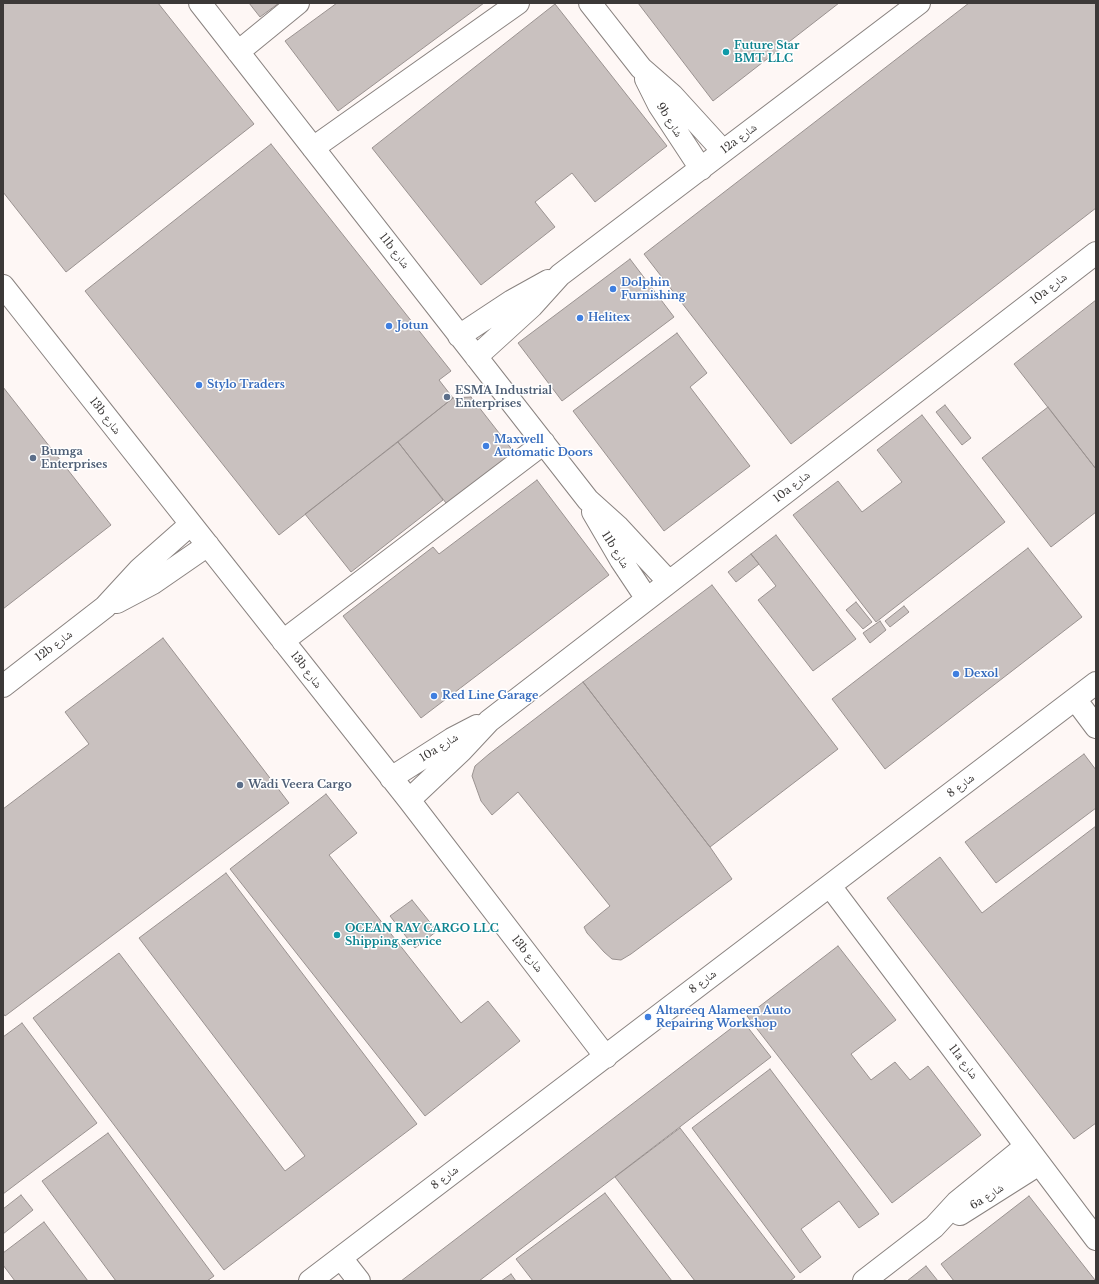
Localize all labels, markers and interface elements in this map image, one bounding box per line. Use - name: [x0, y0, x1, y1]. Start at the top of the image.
- place label: Future Star BMT LLC: [734, 39, 799, 65]
- marker: Future Star BMT LLC: [721, 47, 731, 57]
- street label: 9b شارع: [653, 100, 685, 140]
- street label: 12a شارع: [718, 121, 760, 157]
- street label: 11b شارع: [376, 231, 412, 271]
- street label: 10a شارع: [1028, 271, 1070, 307]
- place label: Dolphin Furnishing: [621, 276, 685, 302]
- marker: Dolphin Furnishing: [608, 284, 618, 294]
- place label: Helitex: [588, 311, 630, 325]
- marker: Helitex: [575, 313, 585, 323]
- place label: Jotun: [397, 319, 429, 333]
- marker: Jotun: [384, 321, 394, 331]
- place label: Stylo Traders: [207, 378, 285, 392]
- marker: Stylo Traders: [194, 380, 204, 390]
- place label: ESMA Industrial Enterprises: [455, 384, 552, 410]
- marker: ESMA Industrial Enterprises: [442, 392, 452, 402]
- street label: 13b شارع: [87, 395, 123, 437]
- place label: Maxwell Automatic Doors: [494, 433, 593, 459]
- marker: Maxwell Automatic Doors: [481, 441, 491, 451]
- place label: Bumga Enterprises: [41, 445, 107, 471]
- marker: Bumga Enterprises: [28, 453, 38, 463]
- street label: 10a شارع: [771, 469, 813, 505]
- street label: 11b شارع: [599, 529, 631, 571]
- street label: 12b شارع: [33, 628, 75, 664]
- street label: 13b شارع: [288, 649, 324, 691]
- place label: Dexol: [964, 667, 998, 681]
- marker: Dexol: [951, 669, 961, 679]
- place label: Red Line Garage: [442, 689, 538, 703]
- marker: Red Line Garage: [429, 691, 439, 701]
- street label: 10a شارع: [417, 731, 461, 765]
- street label: شارع 8: [945, 771, 977, 801]
- place label: Wadi Veera Cargo: [248, 778, 352, 792]
- marker: Wadi Veera Cargo: [235, 780, 245, 790]
- place label: OCEAN RAY CARGO LLC Shipping service: [345, 922, 499, 948]
- marker: OCEAN RAY CARGO LLC Shipping service: [332, 930, 342, 940]
- street label: 13b شارع: [509, 933, 545, 975]
- street label: شارع 8: [687, 967, 719, 997]
- place label: Altareeq Alameen Auto Repairing Workshop: [656, 1004, 791, 1030]
- marker: Altareeq Alameen Auto Repairing Workshop: [643, 1012, 653, 1022]
- street label: 11a شارع: [946, 1042, 980, 1082]
- street label: شارع 8: [429, 1163, 461, 1193]
- street label: 6a شارع: [968, 1181, 1006, 1213]

